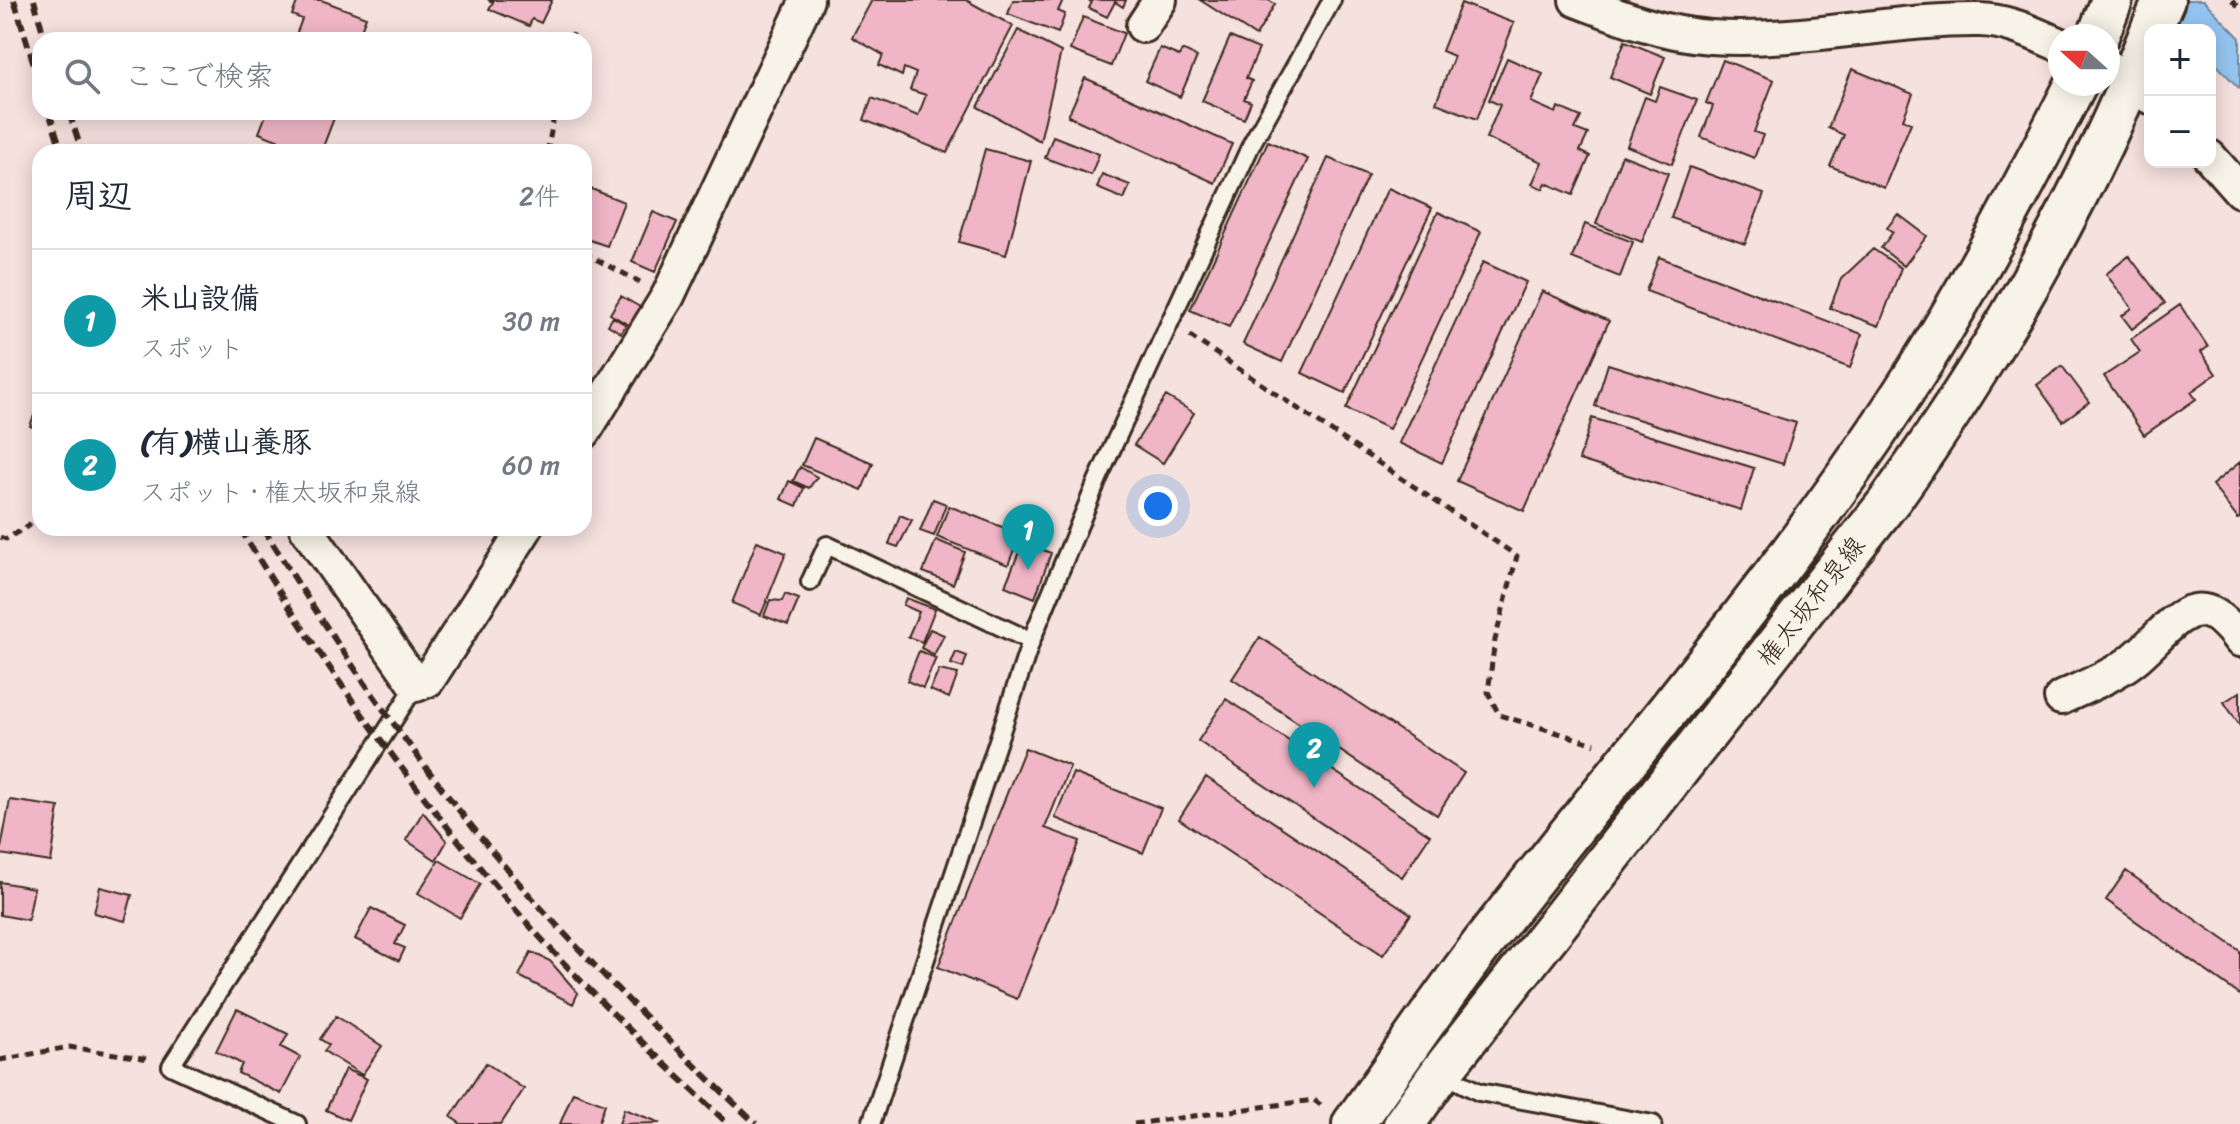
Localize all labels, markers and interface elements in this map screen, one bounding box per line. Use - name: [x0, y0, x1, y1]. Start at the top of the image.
- north arrow: [2048, 24, 2120, 96]
- map controls: [2144, 24, 2216, 168]
- button: +: [2144, 24, 2216, 96]
- search box: [32, 32, 592, 120]
- text: ここで検索: [124, 49, 274, 103]
- icon: search: [60, 54, 104, 98]
- button: −: [2144, 96, 2216, 168]
- text: 周辺: [64, 166, 132, 226]
- text: 2件: [519, 173, 560, 219]
- text: 米山設備: [140, 271, 260, 325]
- text: 1: [84, 298, 96, 344]
- text: 30 m: [503, 298, 560, 344]
- text: スポット: [140, 325, 244, 371]
- text: (有)横山養豚: [140, 415, 311, 469]
- text: 2: [82, 442, 98, 488]
- text: 60 m: [502, 442, 560, 488]
- text: スポット · 権太坂和泉線: [140, 469, 421, 515]
- your location: [1138, 486, 1178, 526]
- pin: 1: [1002, 504, 1054, 570]
- street label: 権太坂和泉線: [1745, 525, 1877, 677]
- pin: 2: [1288, 722, 1340, 788]

